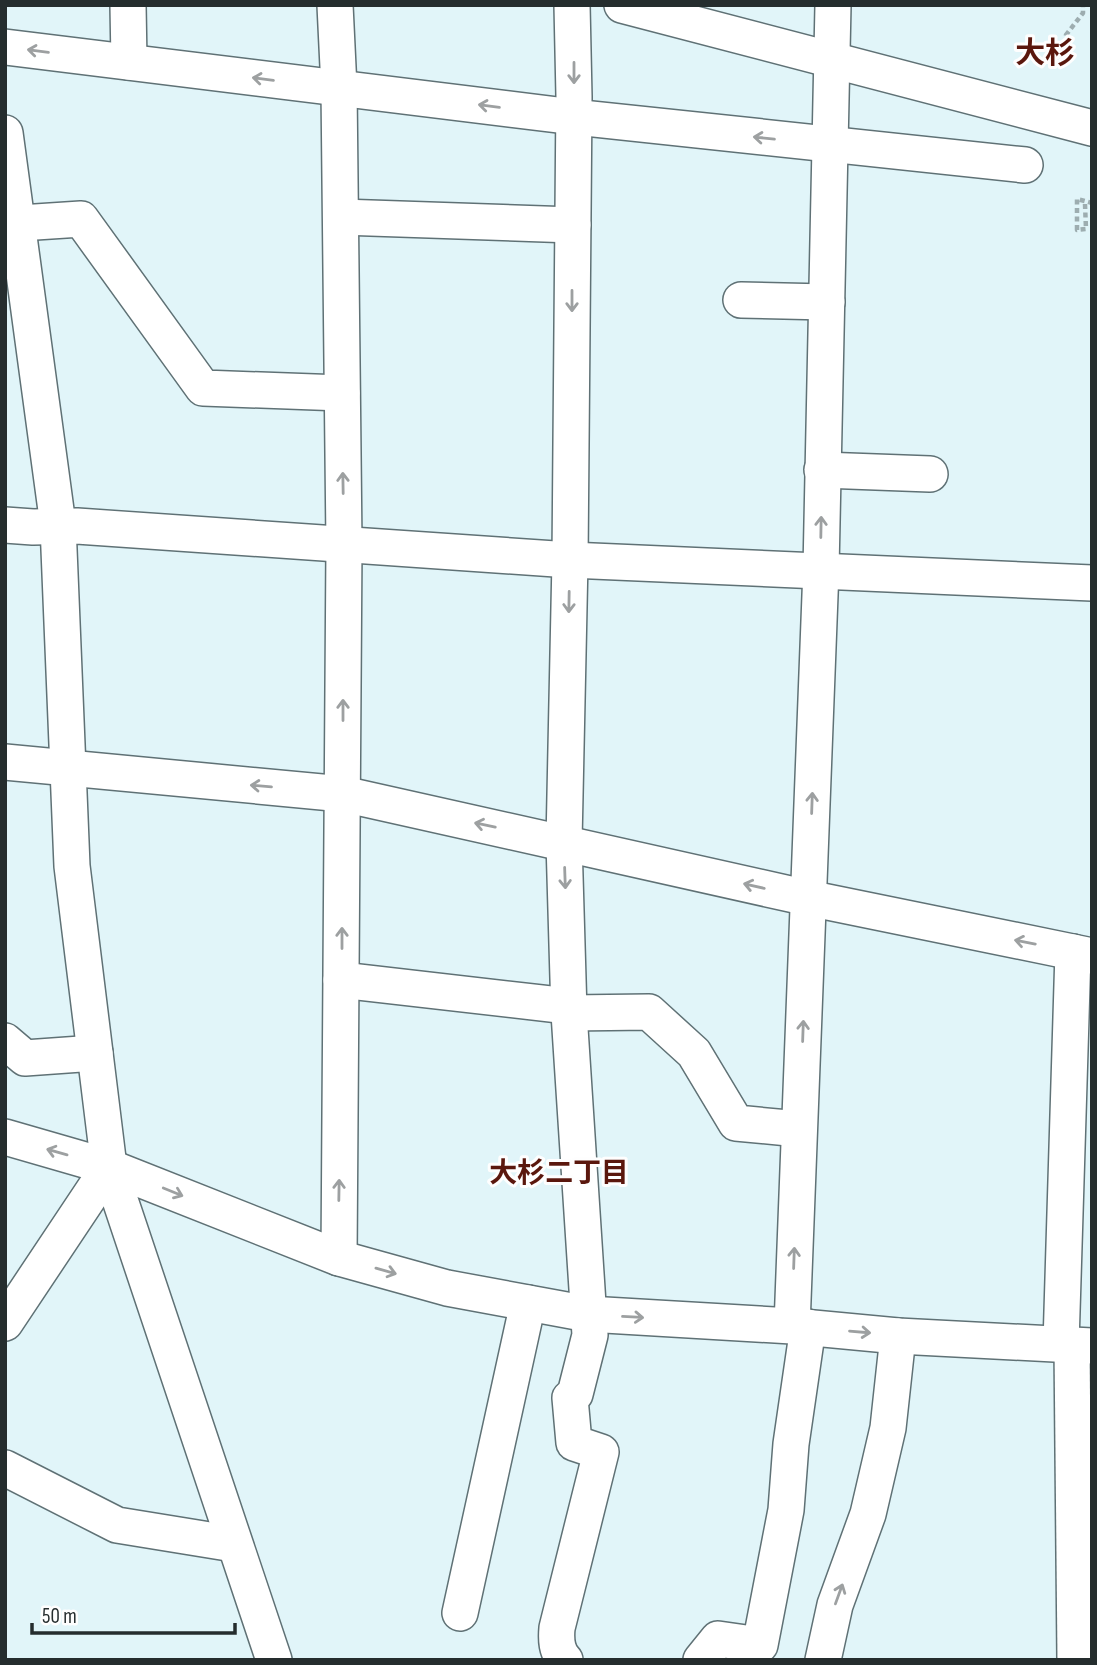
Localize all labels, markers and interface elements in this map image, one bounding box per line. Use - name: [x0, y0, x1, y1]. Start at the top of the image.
- district label: 大杉: [1015, 36, 1075, 72]
- one-way arrow: [27, 44, 49, 57]
- one-way arrow: [567, 62, 580, 85]
- one-way arrow: [253, 72, 275, 85]
- one-way arrow: [478, 100, 501, 113]
- one-way arrow: [753, 131, 776, 144]
- one-way arrow: [565, 289, 579, 312]
- one-way arrow: [336, 471, 350, 494]
- one-way arrow: [814, 516, 828, 539]
- one-way arrow: [562, 590, 576, 613]
- one-way arrow: [336, 699, 350, 722]
- one-way arrow: [250, 779, 273, 792]
- one-way arrow: [806, 792, 819, 815]
- one-way arrow: [474, 817, 497, 831]
- one-way arrow: [558, 866, 572, 889]
- one-way arrow: [743, 879, 766, 892]
- one-way arrow: [335, 926, 348, 949]
- one-way arrow: [1014, 935, 1037, 949]
- one-way arrow: [797, 1019, 810, 1042]
- one-way arrow: [47, 1145, 69, 1158]
- district label: 大杉二丁目: [489, 1157, 629, 1190]
- one-way arrow: [332, 1178, 346, 1201]
- one-way arrow: [161, 1187, 183, 1200]
- one-way arrow: [788, 1247, 801, 1270]
- one-way arrow: [374, 1265, 397, 1278]
- one-way arrow: [622, 1311, 644, 1324]
- one-way arrow: [848, 1326, 871, 1339]
- one-way arrow: [834, 1583, 847, 1605]
- scale bar: [32, 1592, 234, 1636]
- text: 50 m: [42, 1604, 77, 1629]

